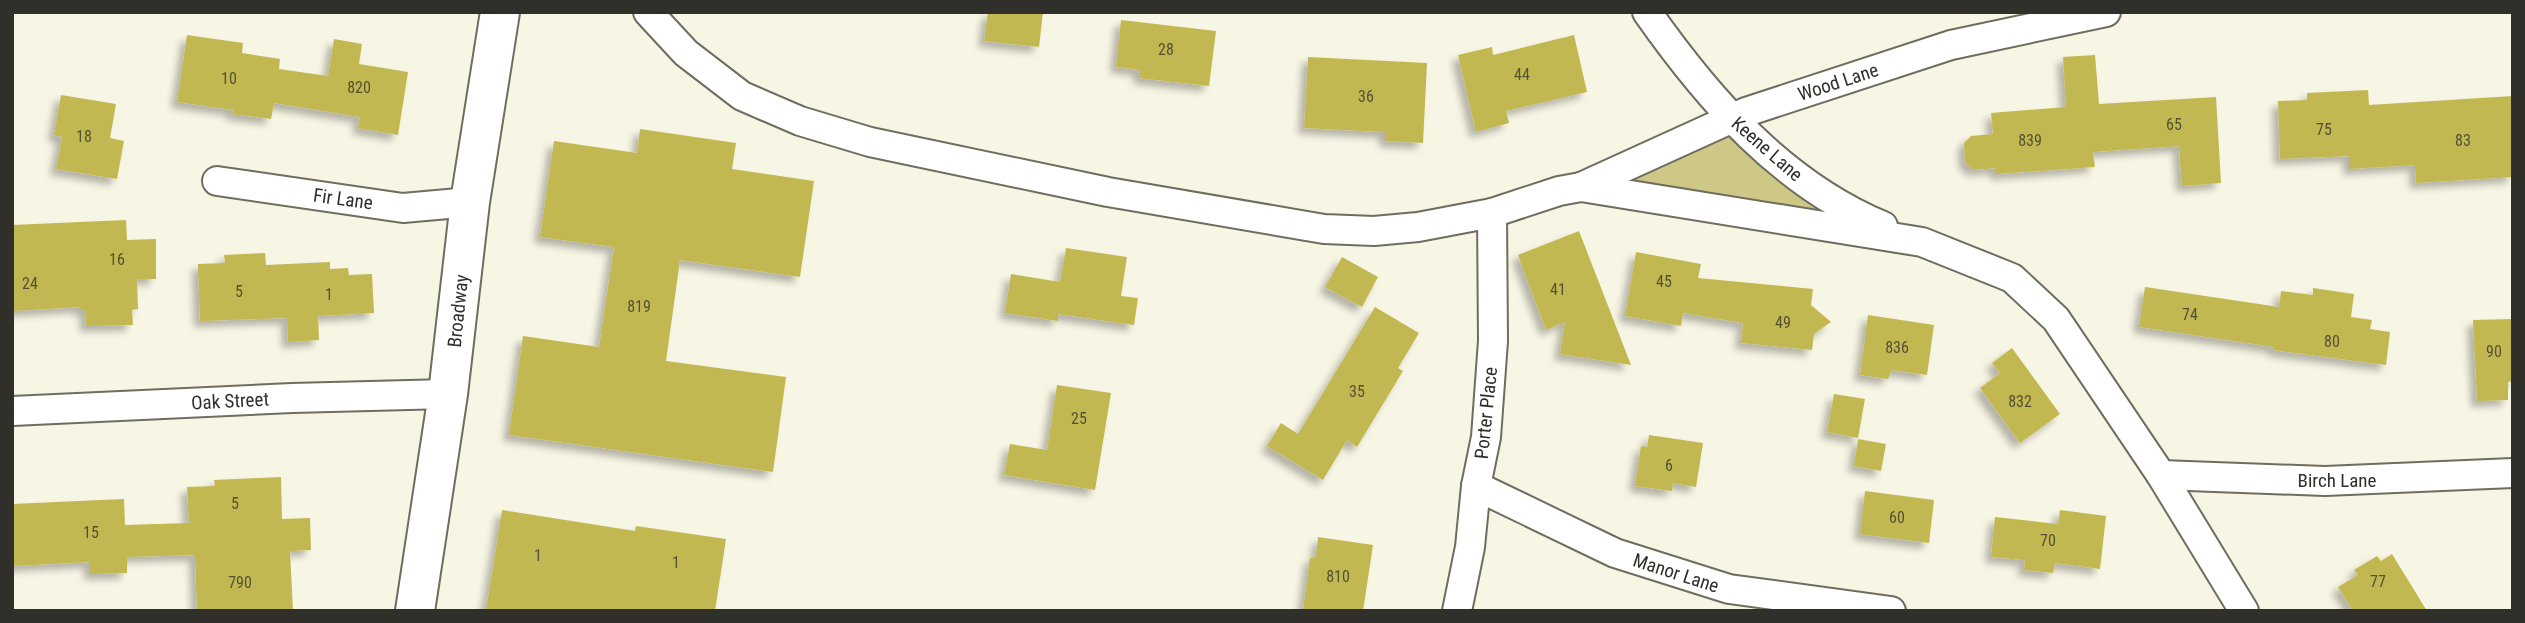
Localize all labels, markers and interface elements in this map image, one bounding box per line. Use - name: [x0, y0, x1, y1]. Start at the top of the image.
- house number: 28: [1158, 40, 1174, 59]
- street label: Wood Lane: [1795, 58, 1881, 106]
- house number: 44: [1514, 65, 1530, 84]
- house number: 10: [221, 69, 237, 88]
- house number: 820: [347, 78, 371, 97]
- house number: 36: [1358, 87, 1374, 106]
- street label: Keene Lane: [1727, 112, 1807, 186]
- house number: 65: [2166, 115, 2182, 134]
- house number: 75: [2316, 120, 2332, 139]
- house number: 18: [76, 127, 92, 146]
- house number: 839: [2018, 131, 2042, 150]
- house number: 83: [2455, 131, 2471, 150]
- street label: Fir Lane: [312, 183, 374, 215]
- house number: 16: [109, 250, 125, 269]
- house number: 45: [1656, 272, 1672, 291]
- street label: Broadway: [443, 273, 473, 349]
- house number: 24: [22, 274, 38, 293]
- house number: 41: [1550, 280, 1566, 299]
- house number: 5: [235, 282, 243, 301]
- house number: 1: [325, 285, 333, 304]
- house number: 819: [627, 297, 651, 316]
- house number: 74: [2182, 305, 2198, 324]
- house number: 49: [1775, 313, 1791, 332]
- house number: 80: [2324, 332, 2340, 351]
- house number: 836: [1885, 338, 1909, 357]
- house number: 90: [2486, 342, 2502, 361]
- street label: Porter Place: [1470, 366, 1502, 460]
- house number: 35: [1349, 382, 1365, 401]
- street label: Oak Street: [190, 387, 270, 415]
- house number: 832: [2008, 392, 2032, 411]
- house number: 25: [1071, 409, 1087, 428]
- house number: 6: [1665, 456, 1673, 475]
- street label: Birch Lane: [2298, 469, 2377, 492]
- house number: 5: [231, 494, 239, 513]
- house number: 60: [1889, 508, 1905, 527]
- house number: 15: [83, 523, 99, 542]
- house number: 70: [2040, 531, 2056, 550]
- house number: 1: [534, 546, 542, 565]
- street label: Manor Lane: [1630, 548, 1722, 598]
- house number: 1: [672, 553, 680, 572]
- house number: 810: [1326, 567, 1350, 586]
- house number: 77: [2370, 572, 2386, 591]
- house number: 790: [228, 573, 252, 592]

